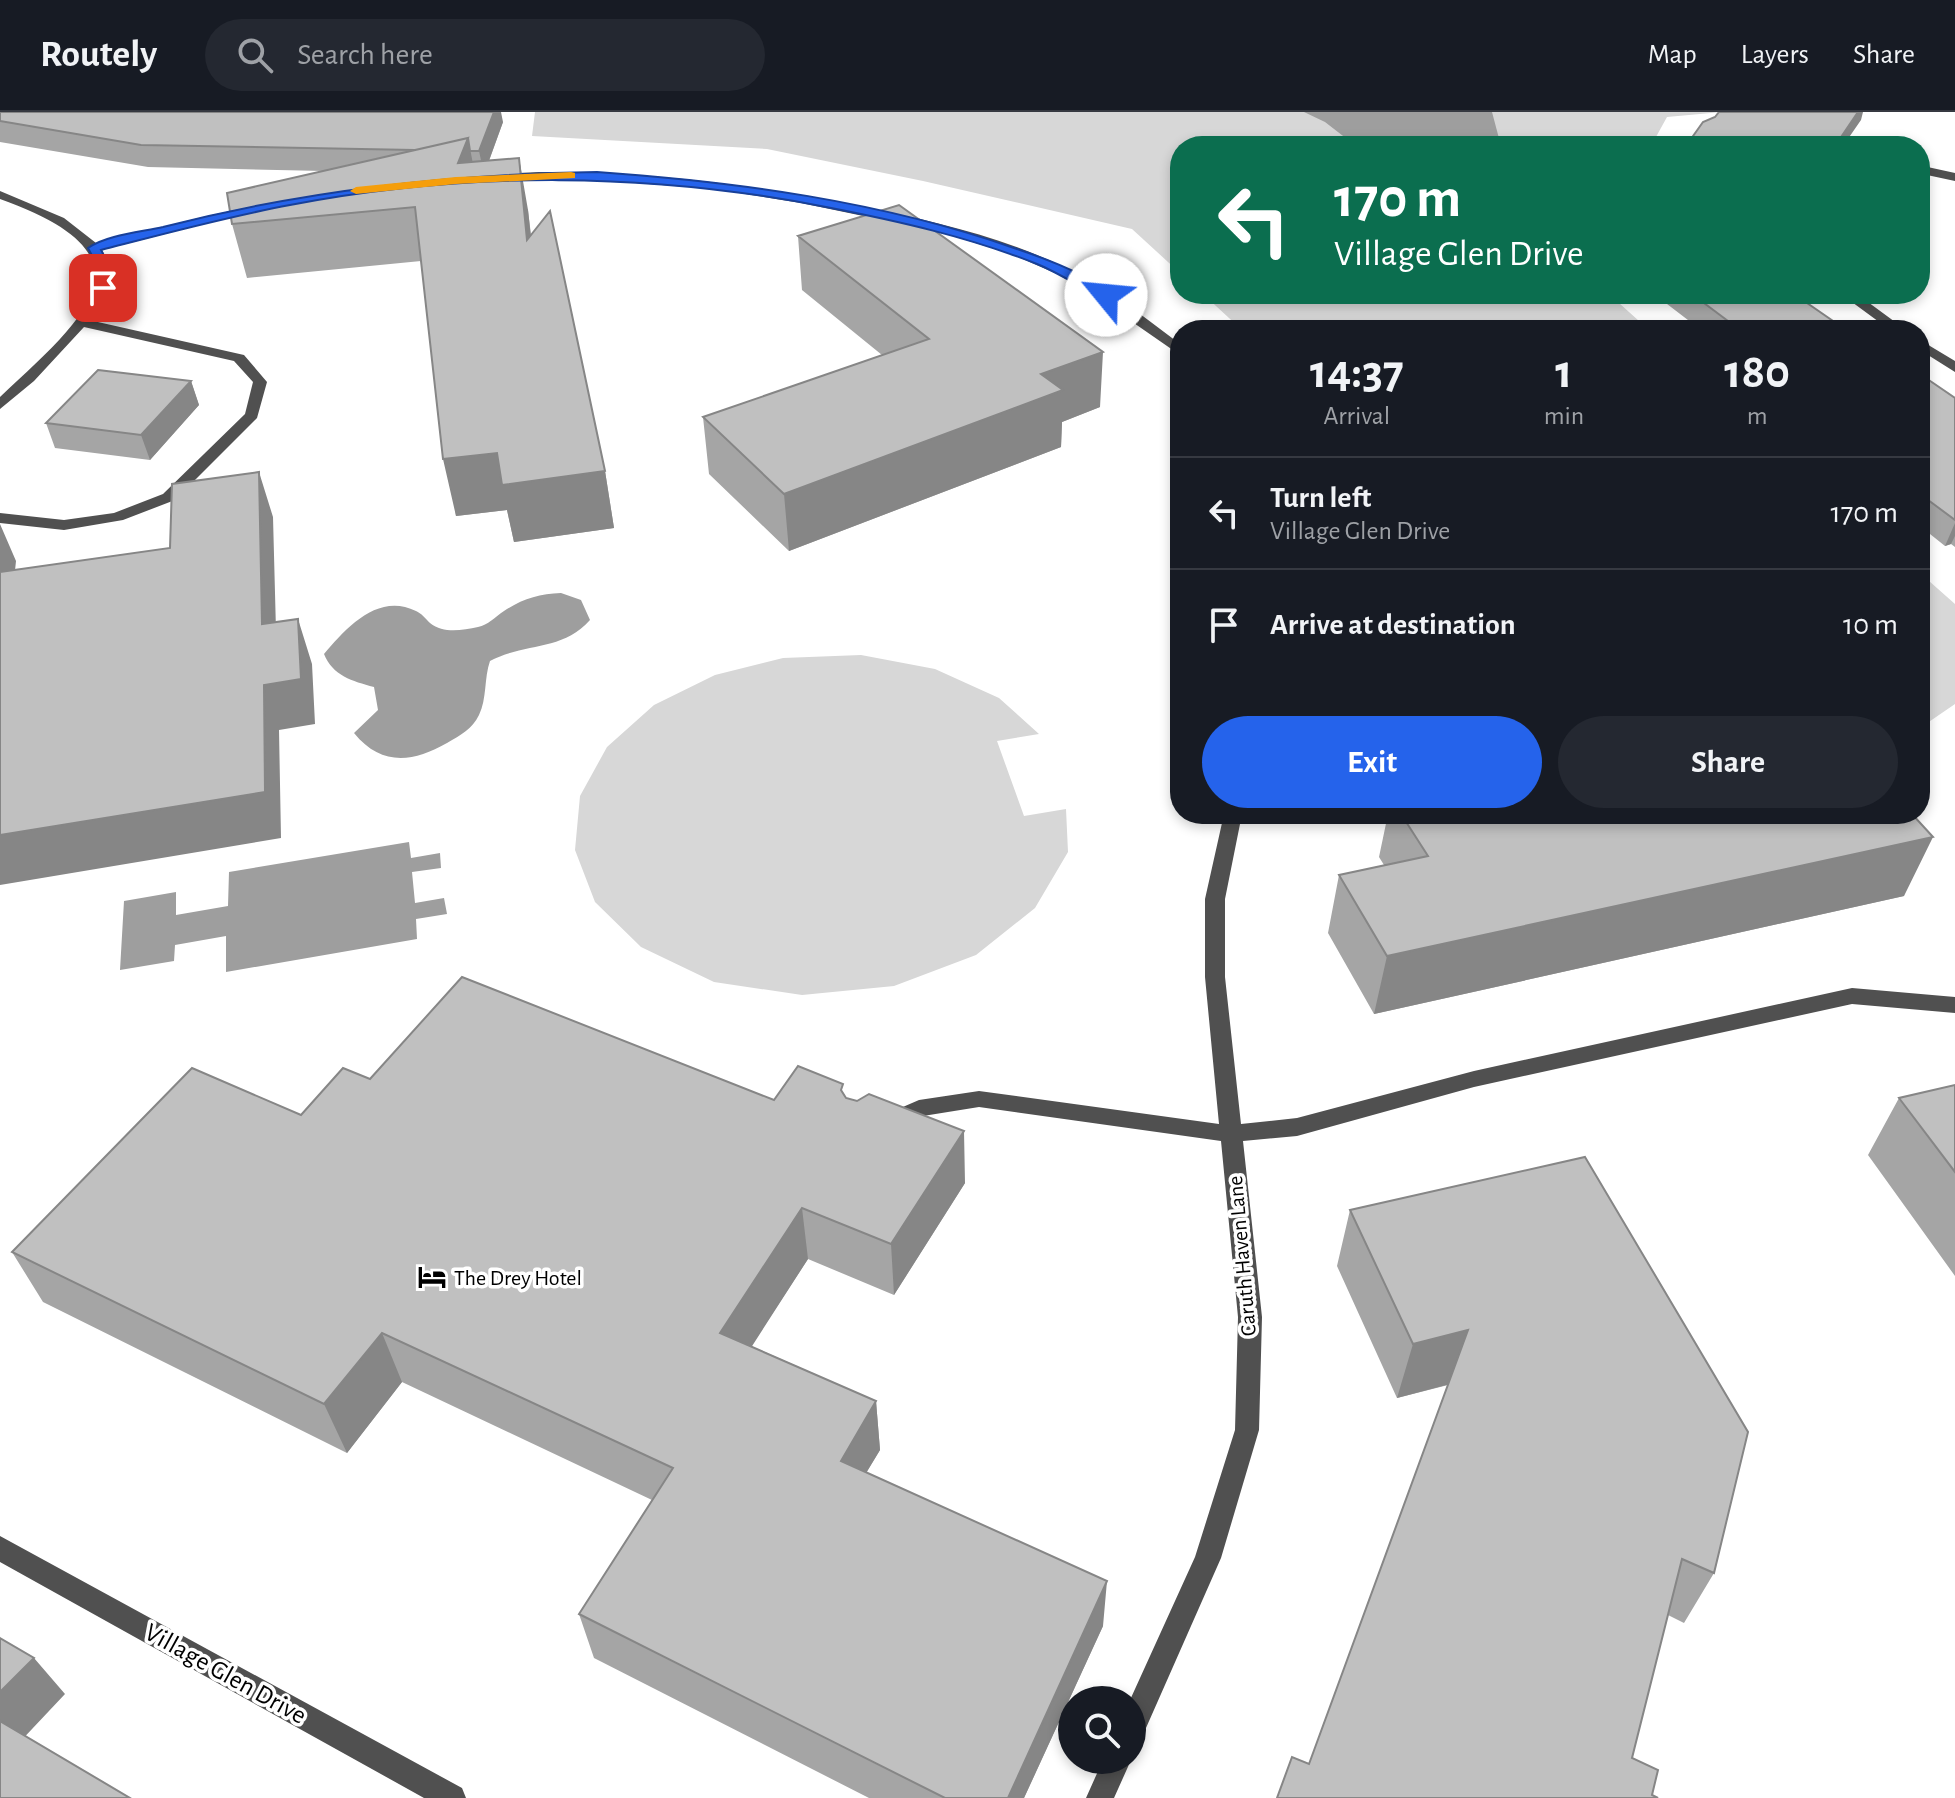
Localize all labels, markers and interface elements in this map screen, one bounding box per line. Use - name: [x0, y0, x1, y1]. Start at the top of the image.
- search box: [205, 19, 765, 91]
- icon: search: [233, 33, 277, 77]
- text: Routely: [40, 36, 157, 74]
- text: Search here: [297, 40, 433, 70]
- text: Map: [1648, 41, 1697, 69]
- text: Layers: [1741, 41, 1809, 69]
- text: Share: [1853, 41, 1915, 69]
- icon: left: [1202, 168, 1306, 272]
- text: 170 m: [1334, 171, 1461, 227]
- text: Village Glen Drive: [1334, 236, 1584, 272]
- position arrow: [1064, 253, 1148, 337]
- pin: [69, 254, 137, 322]
- icon: arrive: [81, 266, 125, 310]
- text: 14:37: [1310, 349, 1404, 397]
- text: 1: [1555, 349, 1573, 397]
- text: 180: [1724, 349, 1790, 397]
- text: Arrival: [1323, 403, 1390, 429]
- text: min: [1544, 403, 1584, 429]
- text: m: [1747, 403, 1768, 429]
- text: Turn left: [1270, 483, 1371, 513]
- icon: left: [1202, 491, 1246, 535]
- text: 170 m: [1830, 498, 1898, 528]
- text: Village Glen Drive: [1270, 518, 1450, 544]
- icon: arrive: [1202, 603, 1246, 647]
- text: Arrive at destination: [1270, 610, 1516, 640]
- text: 10 m: [1843, 610, 1898, 640]
- button: Exit: [1202, 716, 1542, 808]
- button: Share: [1558, 716, 1898, 808]
- street label: Caruth Haven Lane: [1224, 1175, 1260, 1337]
- hotel icon: The Drey Hotel: [417, 1262, 447, 1292]
- place label: The Drey Hotel: [454, 1267, 582, 1289]
- street label: Village Glen Drive: [140, 1619, 311, 1729]
- map controls: [1058, 1686, 1146, 1774]
- button: search: [1058, 1686, 1146, 1774]

